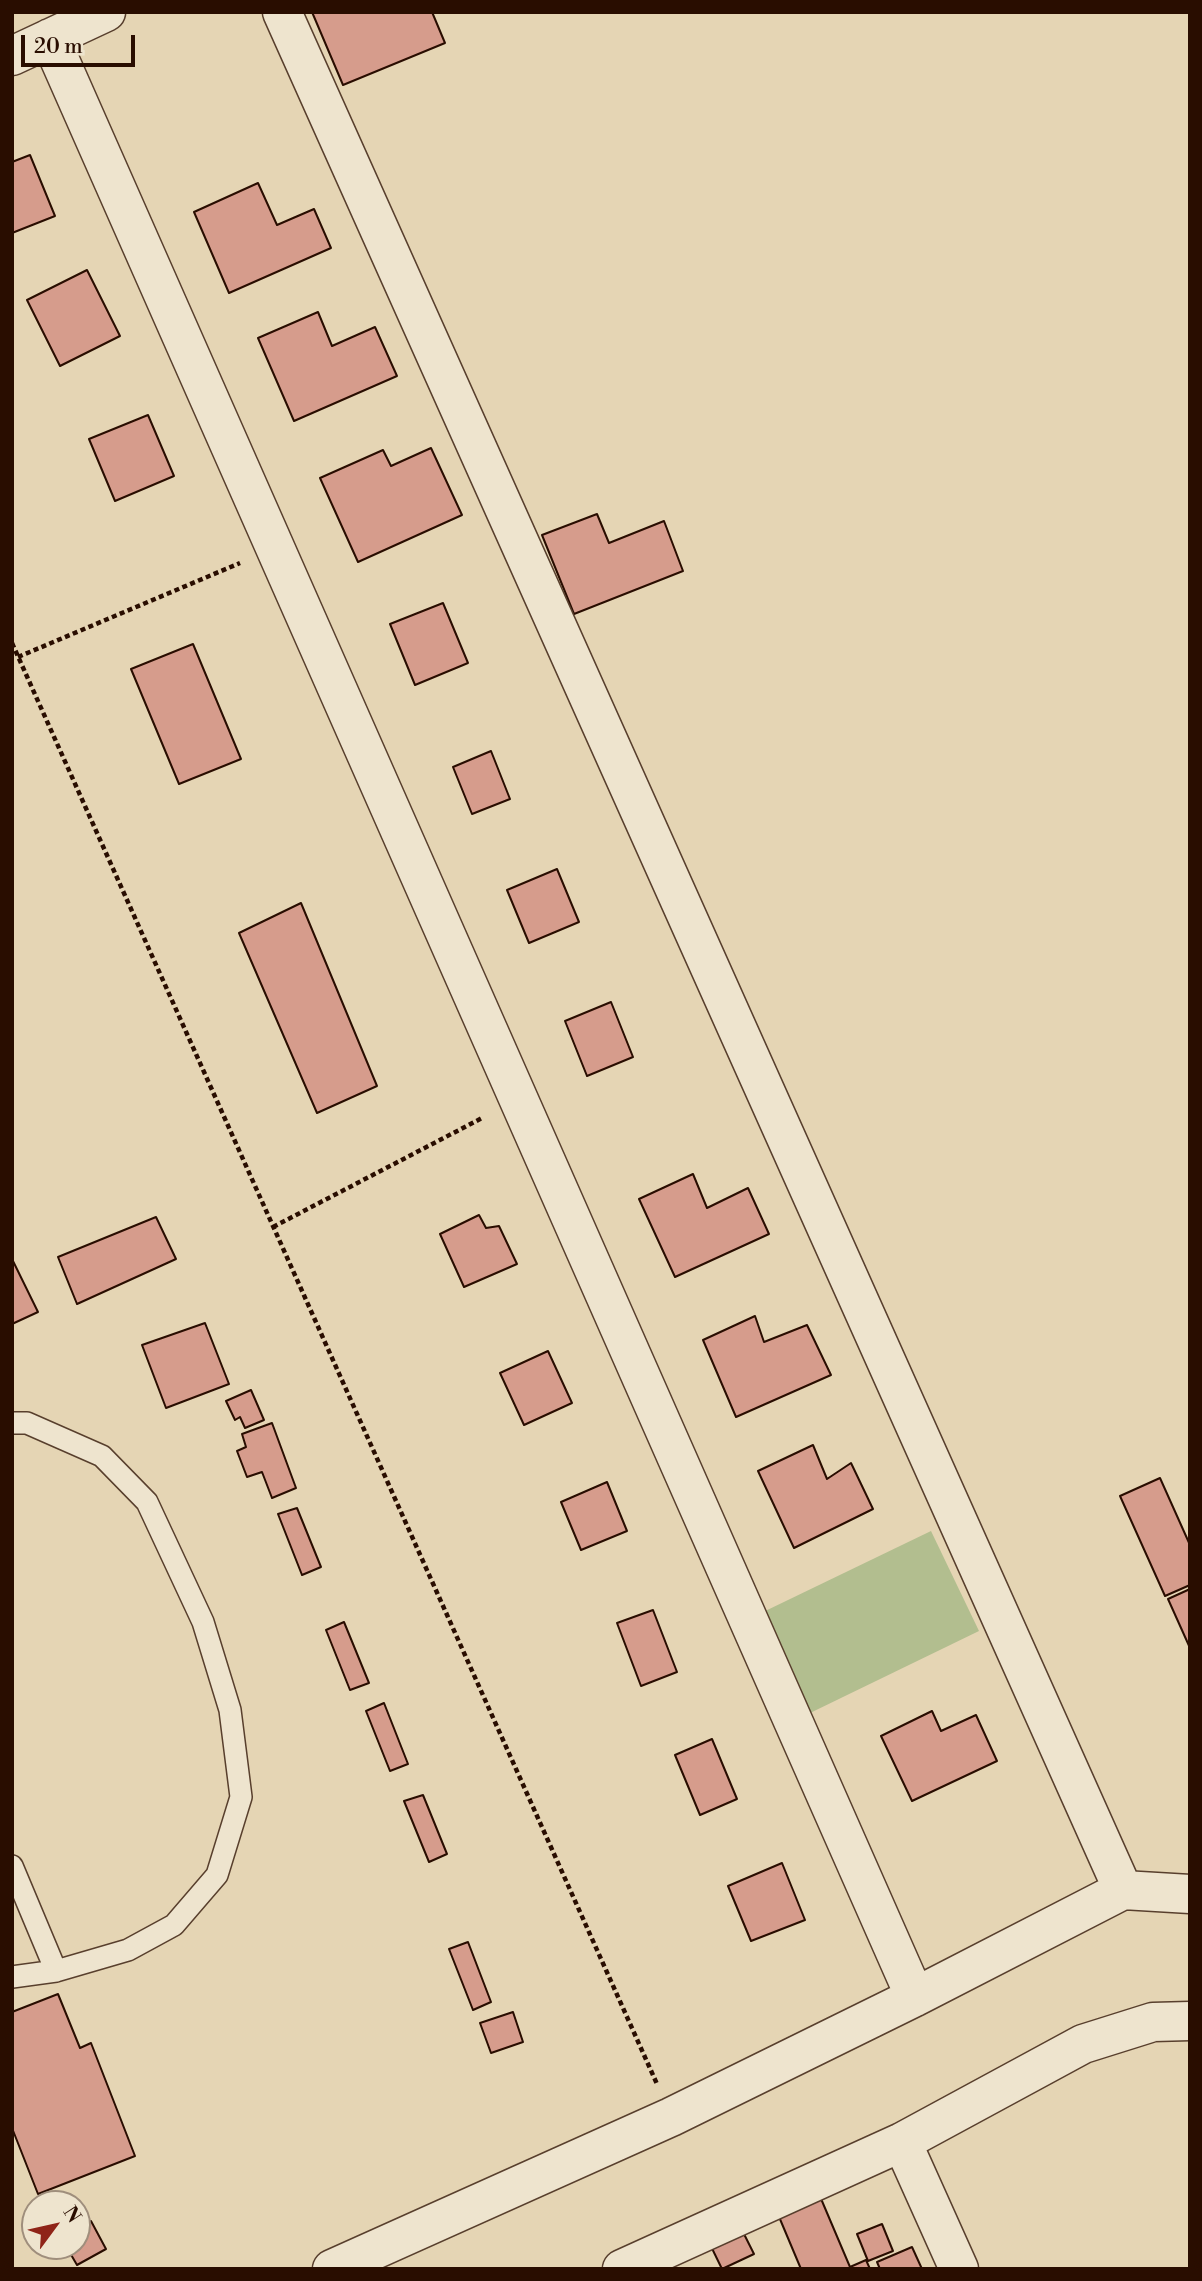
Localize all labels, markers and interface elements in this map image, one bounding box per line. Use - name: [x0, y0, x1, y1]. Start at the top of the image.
- scale bar: [24, 21, 138, 65]
- text: 20 m: [34, 34, 83, 60]
- north arrow: [21, 2190, 91, 2260]
- text: N: [58, 2202, 86, 2227]

